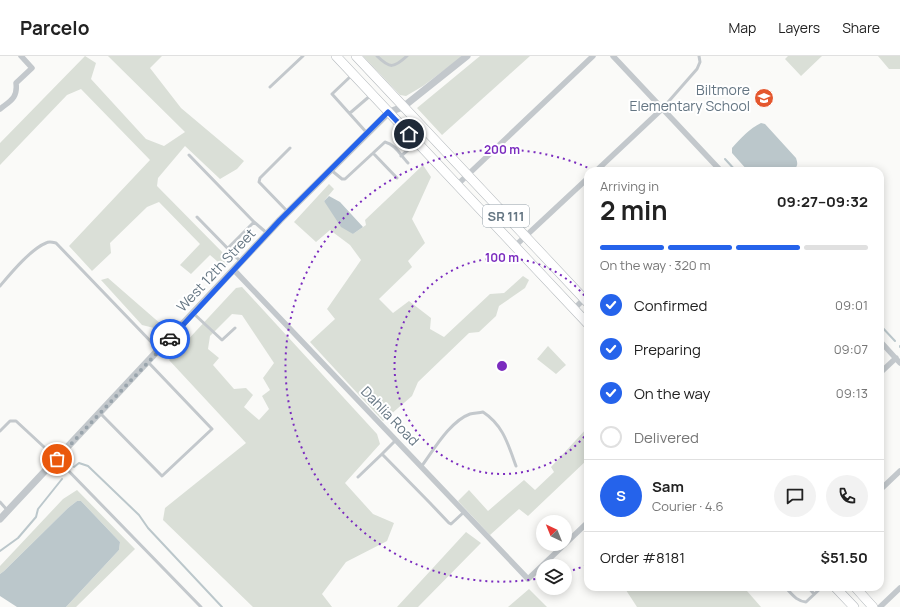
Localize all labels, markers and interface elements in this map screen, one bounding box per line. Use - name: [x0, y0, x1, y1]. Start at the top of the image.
- text: Parcelo: [20, 15, 89, 41]
- text: Map: [728, 18, 756, 37]
- text: Layers: [778, 18, 820, 37]
- text: Share: [842, 18, 880, 37]
- place label: Biltmore Elementary School: [630, 80, 750, 115]
- school or university icon: Biltmore Elementary School: [753, 87, 775, 109]
- pin: [392, 117, 426, 151]
- icon: home: [398, 123, 420, 145]
- text: 200 m: [484, 141, 520, 158]
- text: Arriving in: [600, 177, 659, 195]
- text: 09:27–09:32: [777, 191, 868, 212]
- text: 2 min: [600, 192, 668, 228]
- road number: SR 111: [483, 205, 529, 227]
- street label: West 12th Street: [172, 224, 259, 315]
- text: 100 m: [485, 249, 519, 266]
- text: On the way · 320 m: [600, 256, 710, 274]
- icon: check: [600, 294, 622, 316]
- text: Confirmed: [634, 295, 707, 316]
- text: 09:01: [835, 296, 868, 314]
- courier: [150, 319, 190, 359]
- icon: car: [159, 328, 181, 350]
- icon: check: [600, 338, 622, 360]
- text: Preparing: [634, 339, 701, 360]
- text: 09:07: [834, 340, 868, 358]
- centre of rings: [495, 359, 509, 373]
- street label: Dahlia Road: [357, 382, 424, 450]
- icon: check: [600, 382, 622, 404]
- text: On the way: [634, 383, 710, 404]
- text: 09:13: [836, 384, 868, 402]
- text: Delivered: [634, 427, 699, 448]
- pin: [40, 442, 74, 476]
- icon: bag: [46, 448, 68, 470]
- button: chat: [774, 475, 816, 517]
- button: phone: [826, 475, 868, 517]
- text: Sam: [652, 476, 684, 497]
- text: S: [616, 485, 626, 506]
- text: Courier · 4.6: [652, 497, 724, 515]
- north arrow: [536, 515, 572, 551]
- map controls: [536, 515, 572, 595]
- text: Order #8181: [600, 547, 685, 568]
- text: $51.50: [821, 547, 868, 568]
- button: layers: [536, 559, 572, 595]

